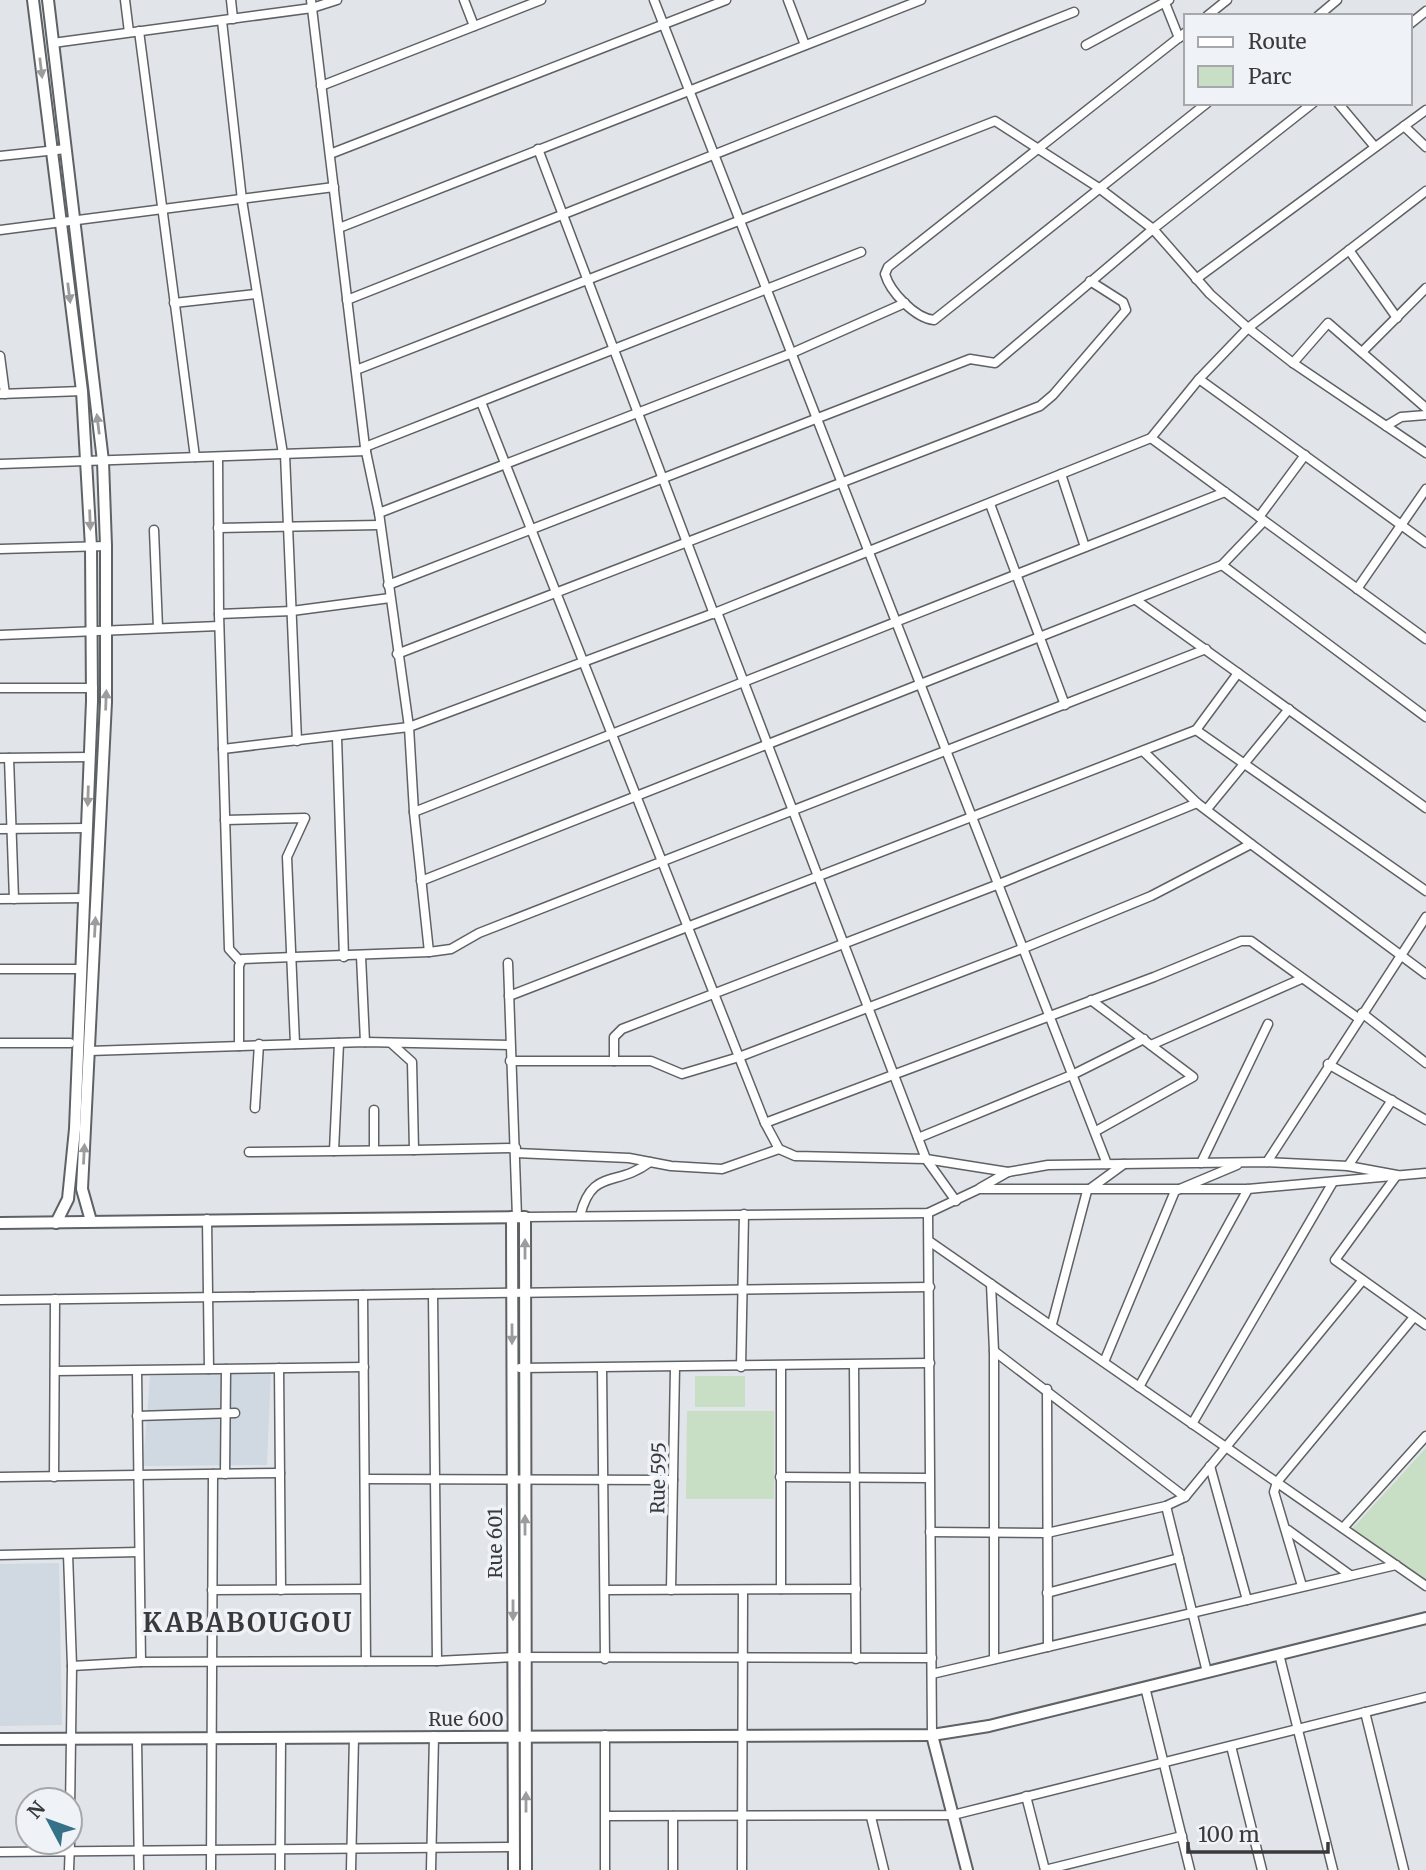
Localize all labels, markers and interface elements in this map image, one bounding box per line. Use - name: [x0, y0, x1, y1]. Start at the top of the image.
- legend: [1184, 14, 1412, 105]
- text: Route: [1248, 28, 1306, 55]
- one-way arrow: [36, 57, 47, 79]
- text: Parc: [1248, 63, 1292, 90]
- one-way arrow: [64, 283, 75, 305]
- one-way arrow: [93, 412, 104, 434]
- one-way arrow: [85, 509, 96, 531]
- one-way arrow: [101, 689, 112, 711]
- one-way arrow: [83, 785, 94, 807]
- one-way arrow: [90, 916, 101, 938]
- one-way arrow: [79, 1143, 90, 1165]
- one-way arrow: [519, 1238, 531, 1260]
- one-way arrow: [506, 1323, 518, 1345]
- street label: Rue 595: [645, 1442, 671, 1514]
- street label: Rue 601: [483, 1507, 507, 1578]
- one-way arrow: [519, 1514, 531, 1536]
- one-way arrow: [507, 1600, 519, 1622]
- district label: KABABOUGOU: [143, 1606, 353, 1639]
- street label: Rue 600: [428, 1707, 504, 1731]
- north arrow: [14, 1786, 84, 1856]
- one-way arrow: [520, 1791, 532, 1813]
- text: N: [22, 1796, 50, 1823]
- scale bar: [1188, 1811, 1328, 1855]
- text: 100 m: [1198, 1821, 1260, 1848]

